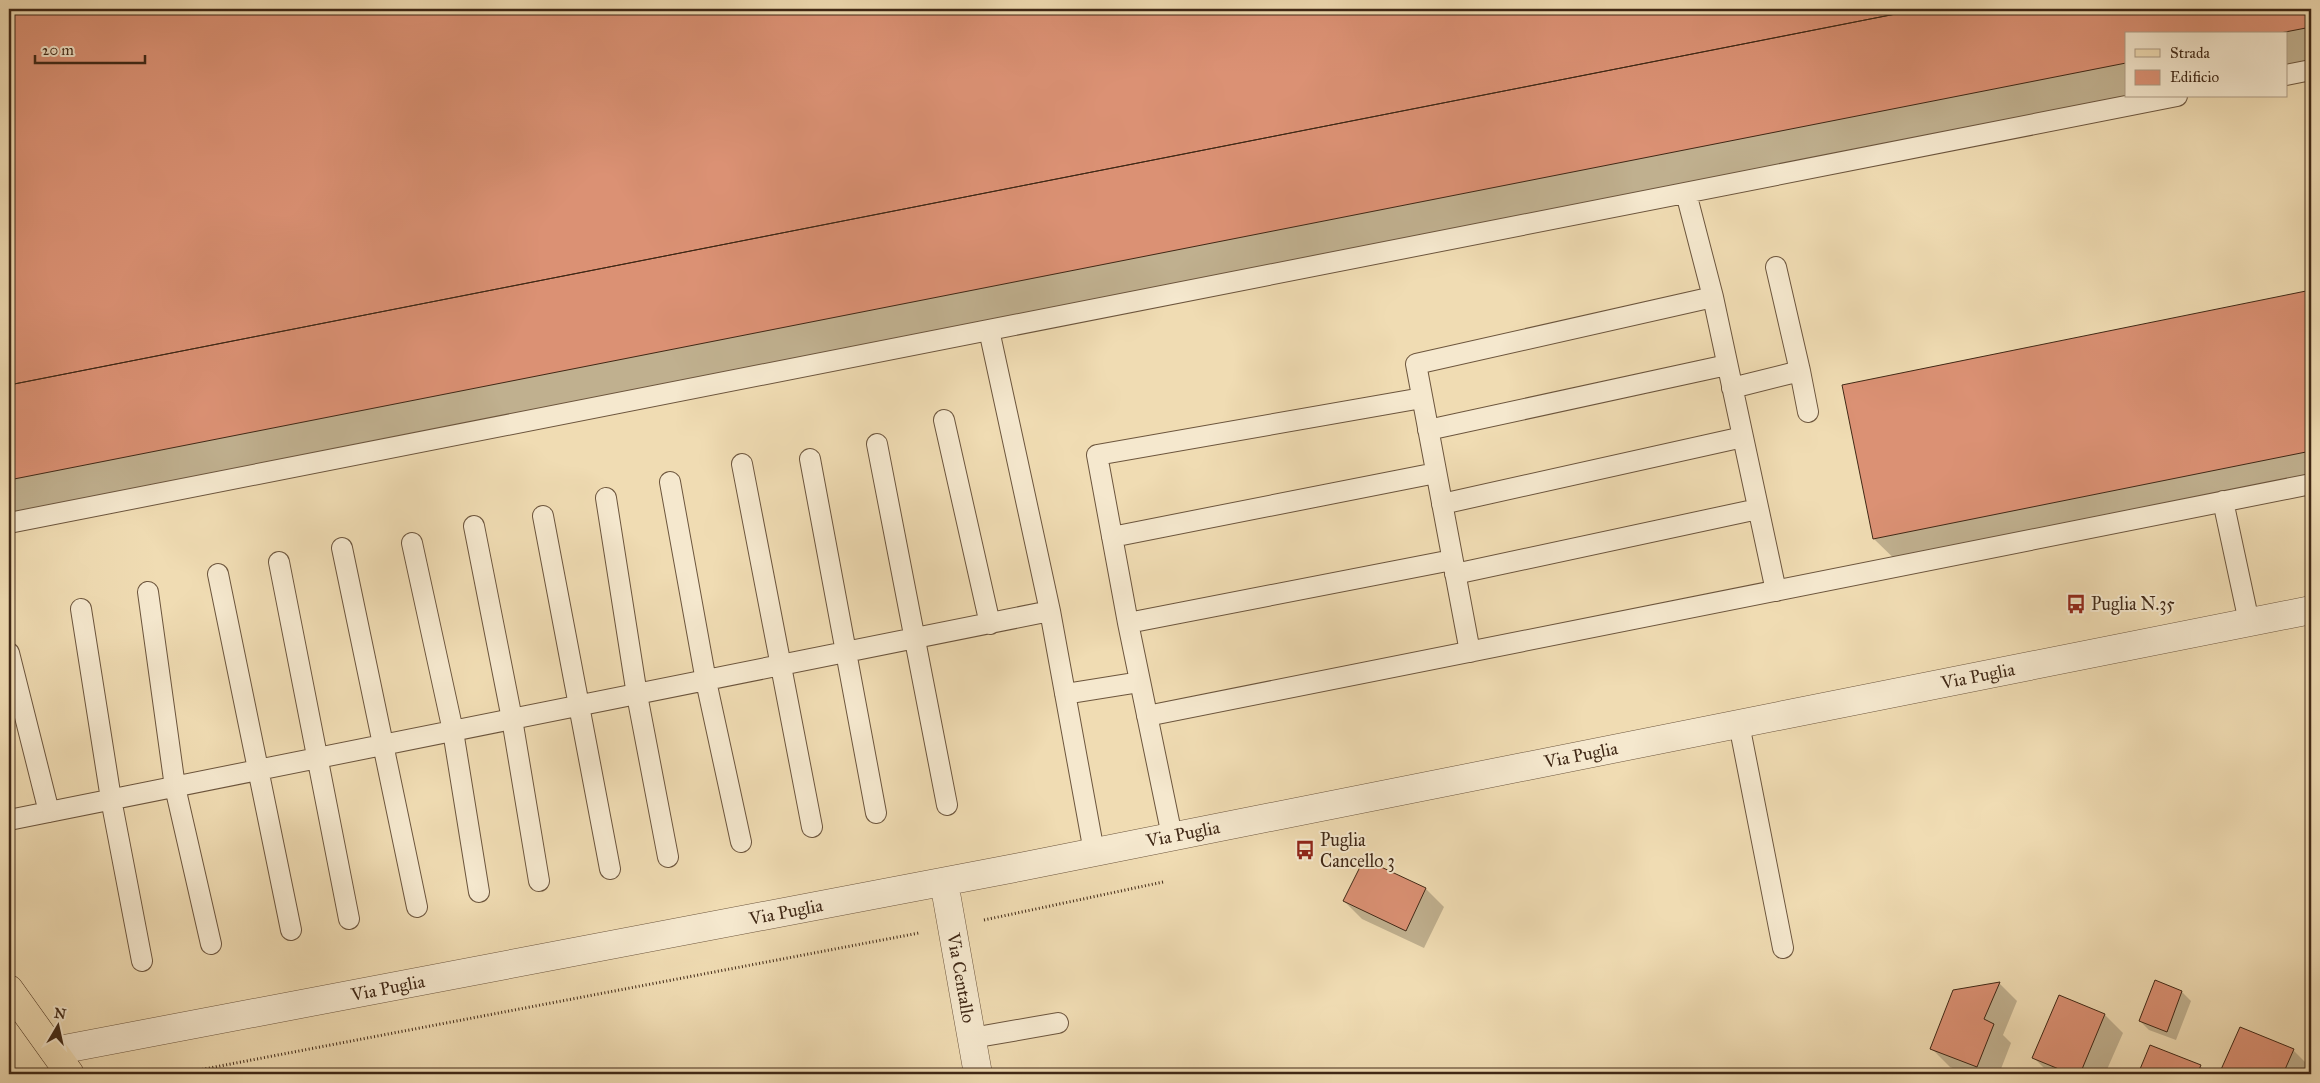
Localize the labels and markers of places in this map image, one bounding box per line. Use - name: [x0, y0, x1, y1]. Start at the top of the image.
- bus stop icon: Puglia N.35: [2065, 593, 2087, 615]
- place label: Puglia N.35: [2091, 593, 2175, 616]
- place label: Puglia Cancello 3: [1320, 829, 1395, 872]
- bus stop icon: Puglia Cancello 3: [1294, 839, 1316, 861]

